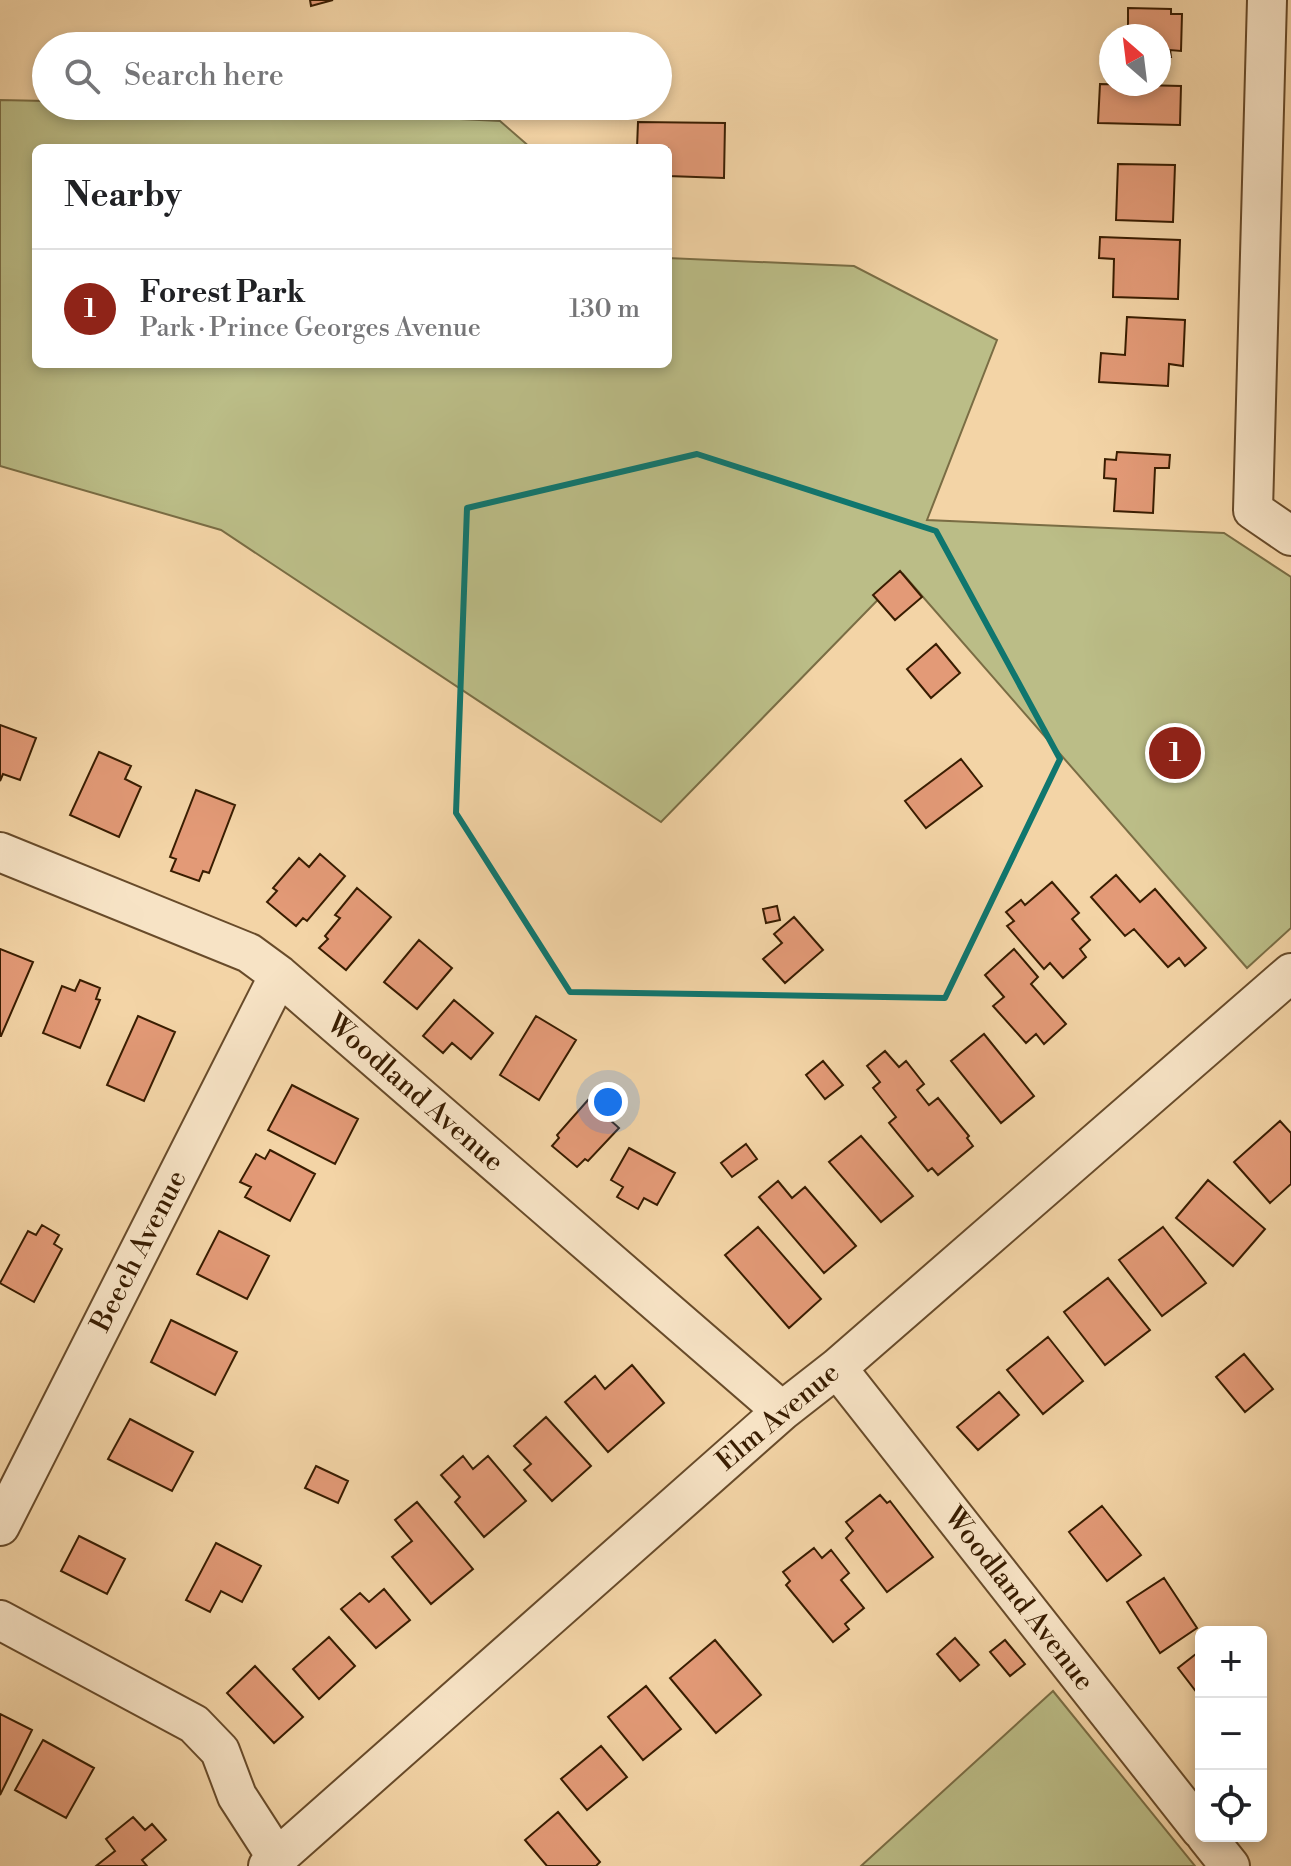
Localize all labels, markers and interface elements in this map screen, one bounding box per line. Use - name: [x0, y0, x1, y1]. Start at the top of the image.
- north arrow: [1099, 24, 1171, 96]
- search box: [32, 32, 672, 120]
- icon: search: [60, 54, 104, 98]
- text: Search here: [124, 57, 284, 95]
- text: Nearby: [64, 175, 182, 217]
- text: Forest Park: [140, 274, 305, 312]
- text: 1: [84, 293, 96, 325]
- text: 130 m: [569, 293, 640, 325]
- text: Park · Prince Georges Avenue: [140, 312, 481, 344]
- pin: 1: [1149, 723, 1201, 783]
- street label: Woodland Avenue: [318, 1006, 511, 1180]
- your location: [588, 1082, 628, 1122]
- street label: Beech Avenue: [83, 1164, 195, 1339]
- street label: Elm Avenue: [709, 1355, 847, 1479]
- street label: Woodland Avenue: [936, 1499, 1102, 1698]
- map controls: [1195, 1626, 1267, 1842]
- button: +: [1195, 1626, 1267, 1698]
- button: −: [1195, 1698, 1267, 1770]
- button: locate: [1195, 1770, 1267, 1842]

